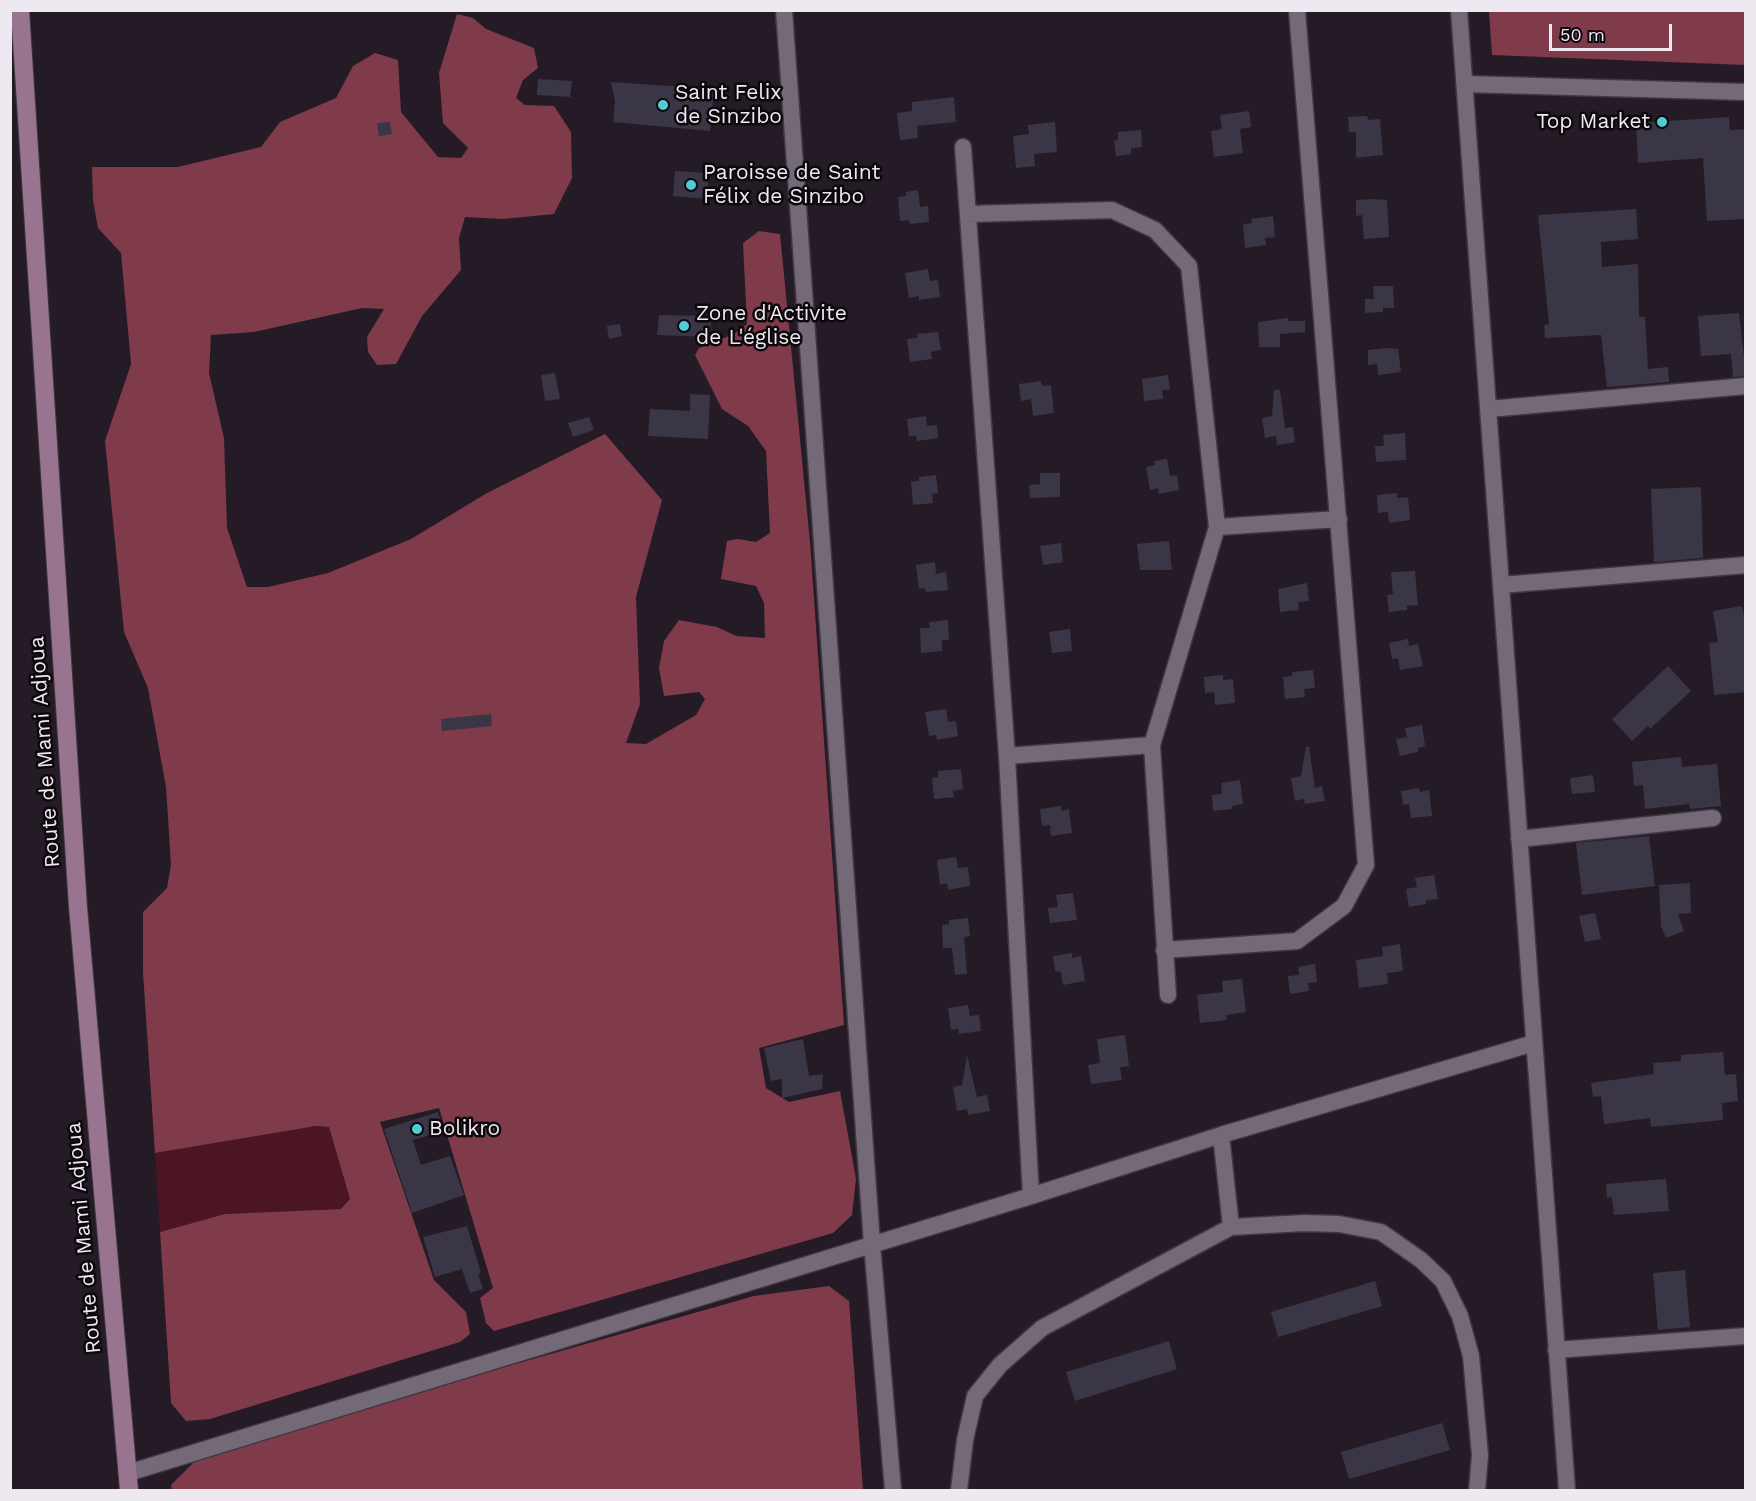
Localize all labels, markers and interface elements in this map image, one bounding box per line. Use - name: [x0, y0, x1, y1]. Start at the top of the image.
- scale bar: [1552, 12, 1675, 50]
- text: 50 m: [1560, 24, 1605, 45]
- place label: Saint Felix de Sinzibo: [675, 80, 782, 130]
- marker: Saint Felix de Sinzibo: [656, 98, 670, 112]
- place label: Top Market: [1536, 109, 1650, 135]
- marker: Top Market: [1655, 115, 1669, 129]
- place label: Paroisse de Saint Félix de Sinzibo: [703, 160, 880, 210]
- marker: Paroisse de Saint Félix de Sinzibo: [684, 178, 698, 192]
- place label: Zone d'Activite de L'église: [696, 301, 847, 351]
- marker: Zone d'Activite de L'église: [677, 319, 691, 333]
- street label: Route de Mami Adjoua: [24, 635, 66, 869]
- place label: Bolikro: [429, 1116, 500, 1142]
- street label: Route de Mami Adjoua: [61, 1121, 107, 1355]
- marker: Bolikro: [410, 1122, 424, 1136]

